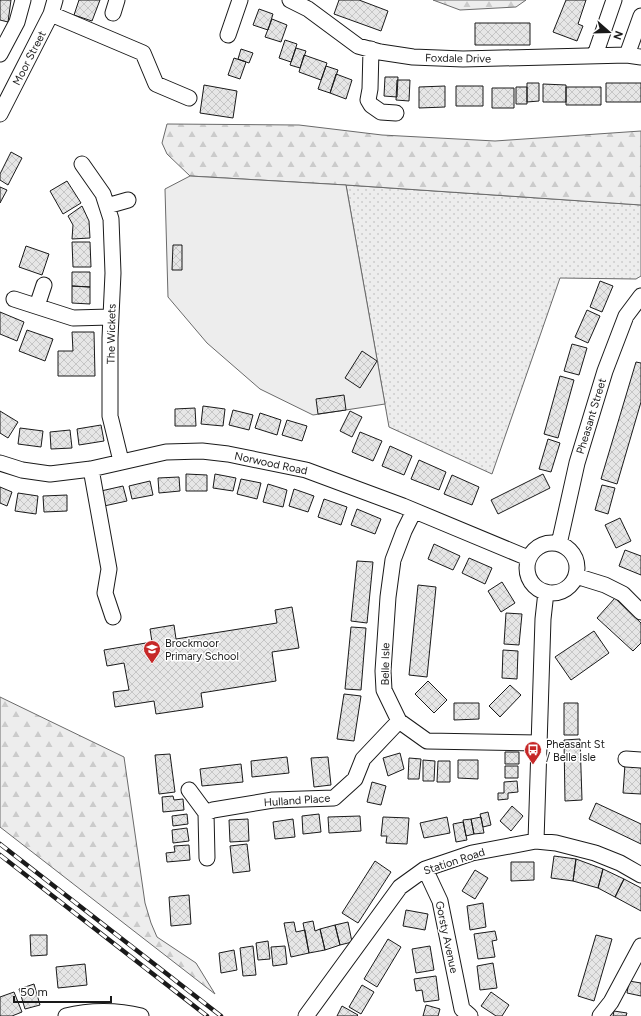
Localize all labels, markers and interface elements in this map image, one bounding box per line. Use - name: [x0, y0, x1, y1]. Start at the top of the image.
- north arrow: [589, 12, 629, 52]
- street label: Moor Street: [10, 29, 49, 88]
- text: N: [610, 29, 625, 41]
- street label: Foxdale Drive: [425, 51, 491, 66]
- street label: The Wickets: [104, 304, 119, 364]
- street label: Pheasant Street: [574, 377, 609, 456]
- street label: Norwood Road: [233, 449, 309, 478]
- place label: Brockmoor Primary School: [165, 637, 239, 663]
- school or university icon: Brockmoor Primary School: [142, 639, 162, 664]
- street label: Belle Isle: [379, 642, 392, 686]
- place label: Pheasant St / Belle Isle: [546, 738, 605, 764]
- bus stop icon: Pheasant St / Belle Isle: [523, 740, 543, 765]
- street label: Hulland Place: [263, 792, 331, 809]
- street label: Station Road: [422, 845, 486, 878]
- street label: Gorsty Avenue: [433, 900, 461, 974]
- scale bar: [14, 978, 111, 1004]
- text: 50 m: [20, 985, 48, 999]

